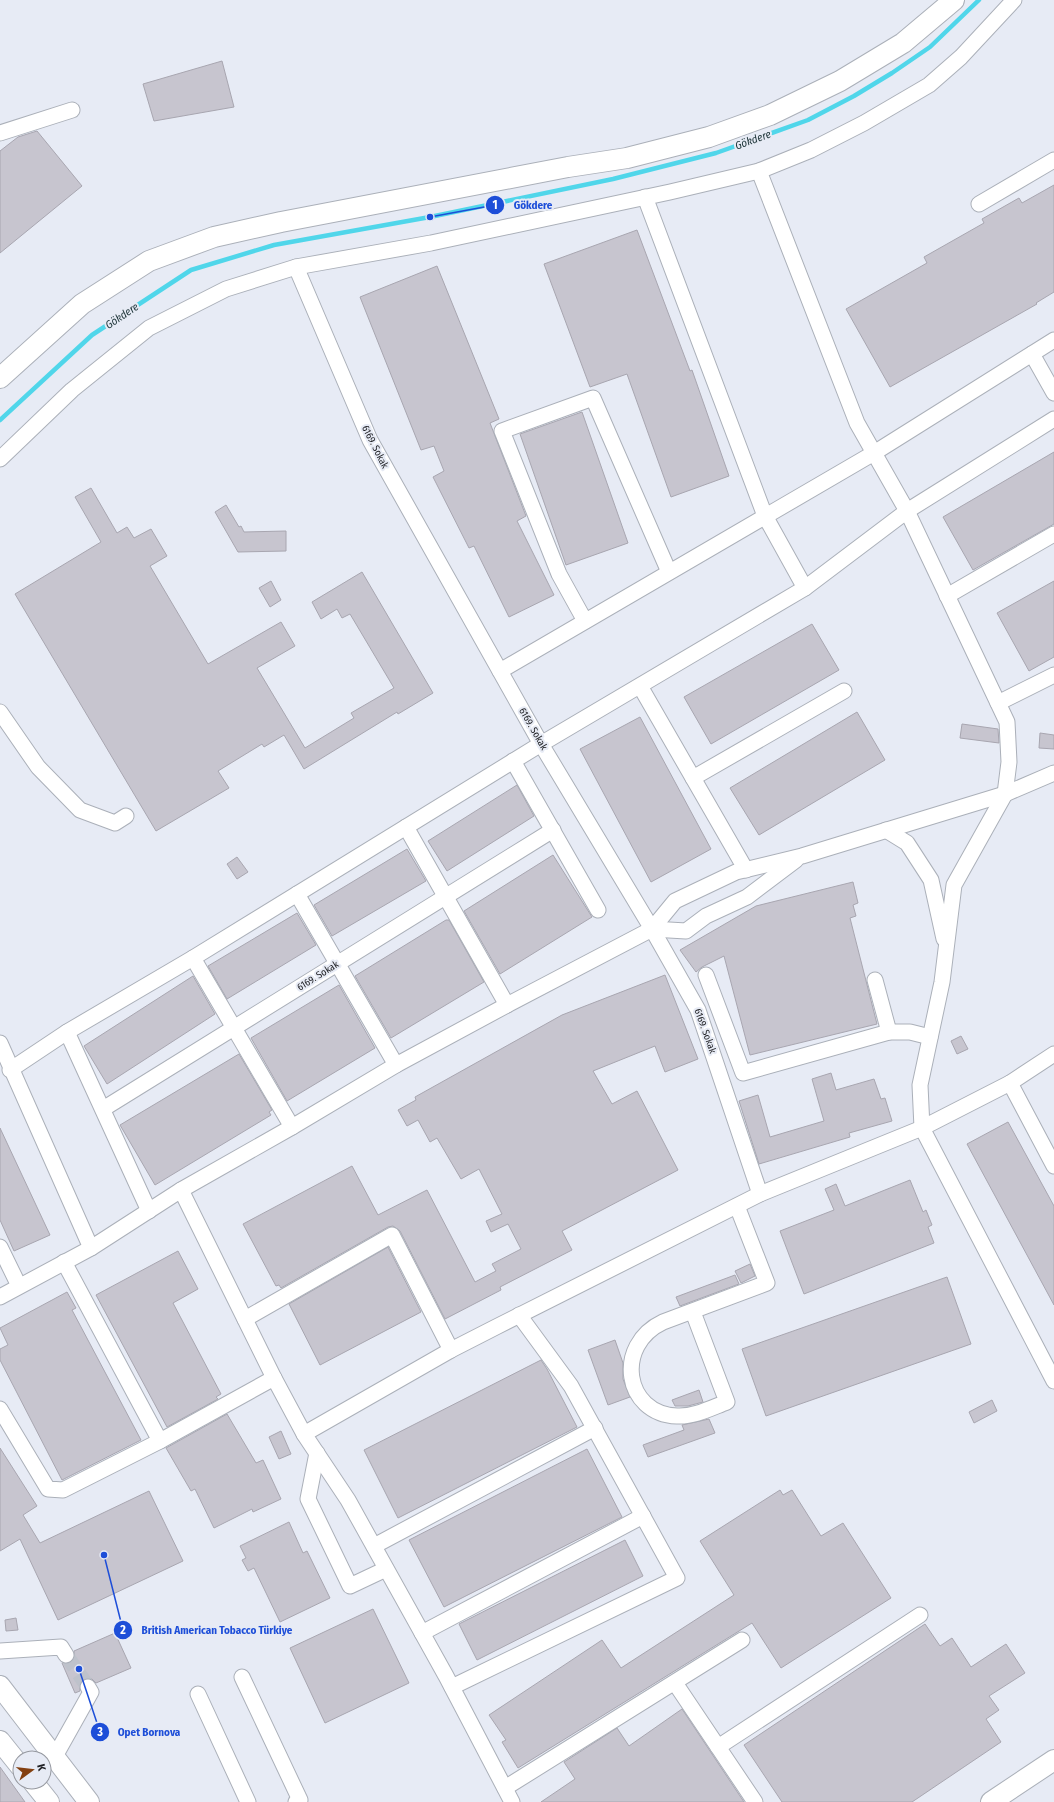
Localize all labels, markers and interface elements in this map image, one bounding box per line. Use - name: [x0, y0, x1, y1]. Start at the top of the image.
- water label: Gökdere: [733, 128, 773, 152]
- callout: Gökdere: [485, 194, 560, 217]
- text: 1: [492, 198, 498, 212]
- text: Gökdere: [514, 199, 553, 212]
- water label: Gökdere: [103, 300, 141, 332]
- street label: 6169. Sokak: [359, 423, 391, 471]
- street label: 6169. Sokak: [516, 706, 550, 753]
- street label: 6169. Sokak: [295, 958, 341, 994]
- street label: 6169. Sokak: [691, 1007, 719, 1055]
- callout: British American Tobacco Türkiye: [113, 1619, 300, 1642]
- text: 2: [119, 1623, 126, 1637]
- text: British American Tobacco Türkiye: [142, 1624, 293, 1637]
- callout: Opet Bornova: [90, 1720, 189, 1743]
- text: 3: [96, 1725, 103, 1739]
- text: Opet Bornova: [118, 1726, 181, 1739]
- north arrow: [12, 1750, 52, 1790]
- text: K: [34, 1763, 48, 1773]

